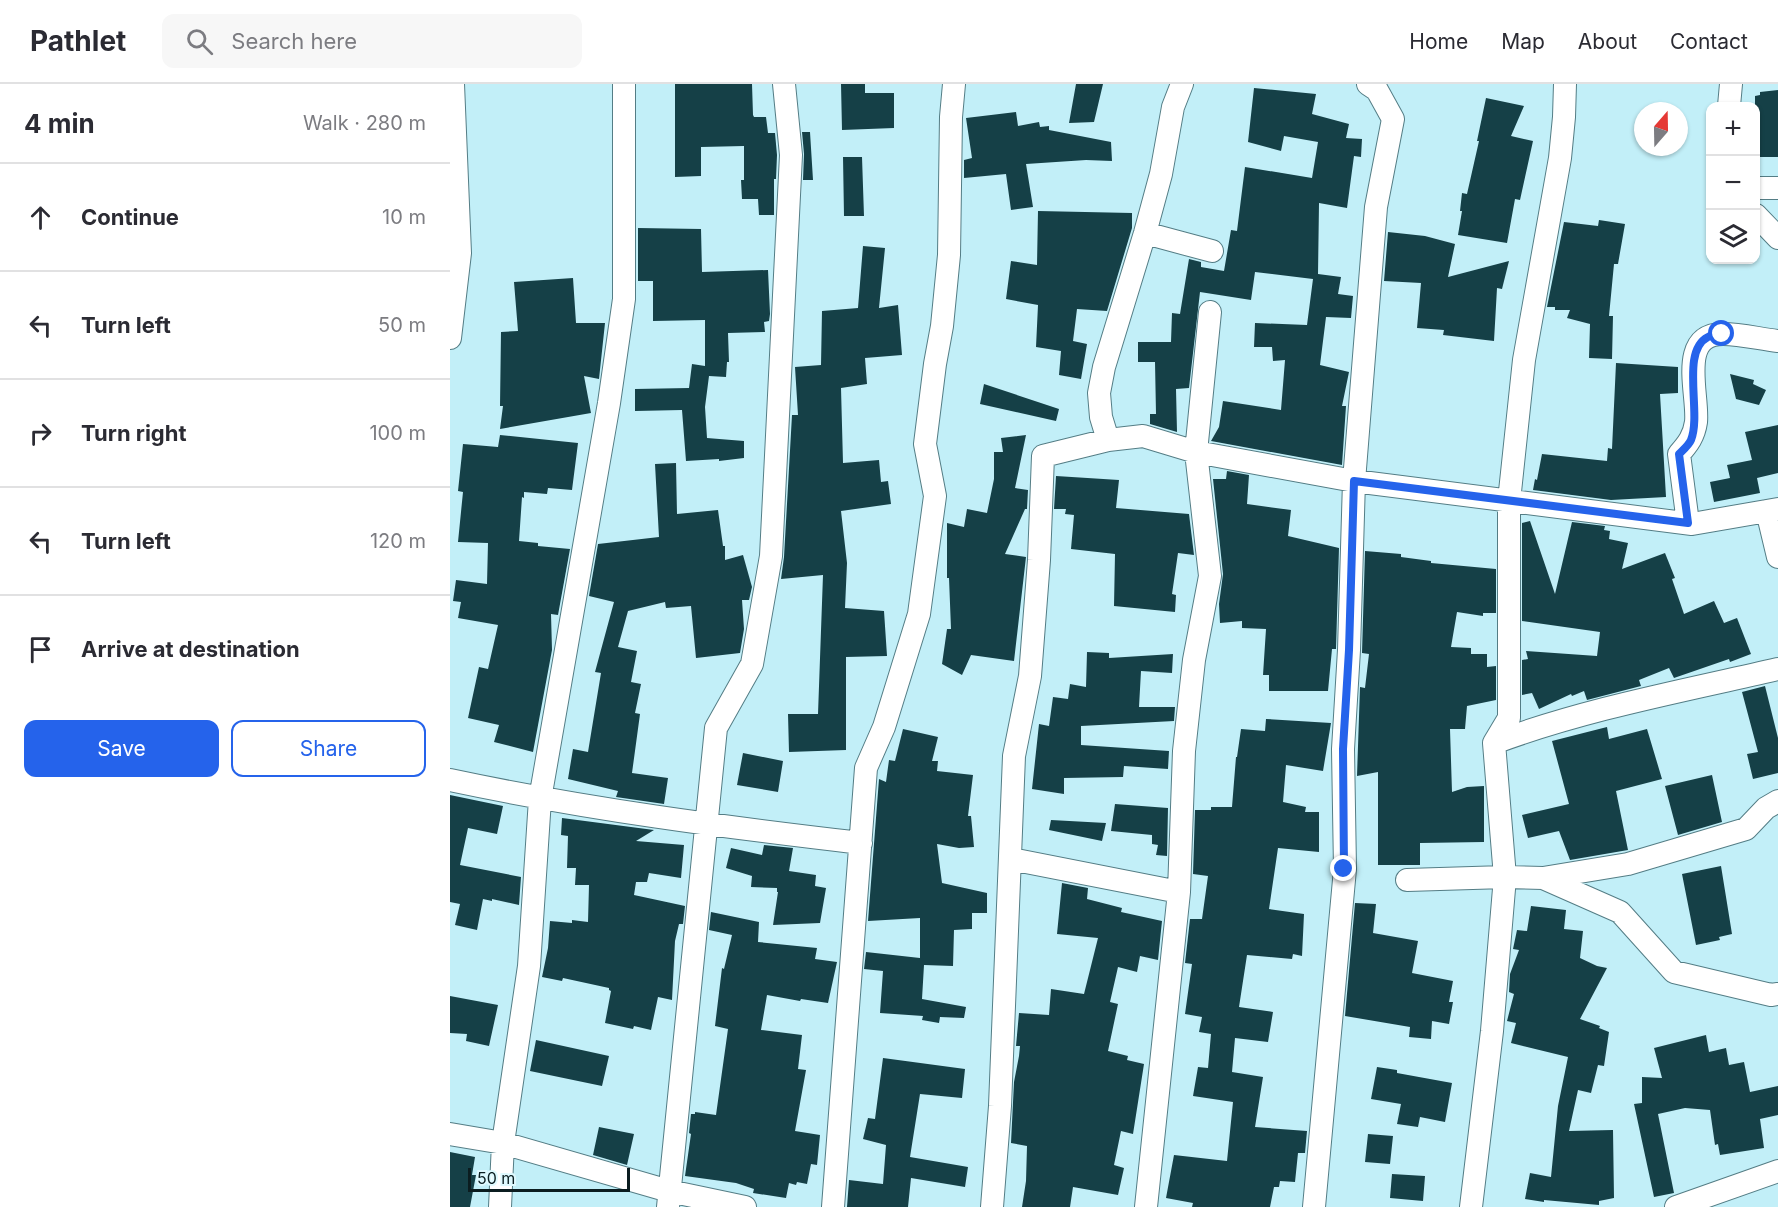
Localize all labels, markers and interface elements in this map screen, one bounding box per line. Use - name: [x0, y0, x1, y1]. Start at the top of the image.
- search box: [162, 14, 582, 68]
- text: Pathlet: [30, 24, 126, 58]
- icon: search: [183, 25, 216, 58]
- text: Search here: [231, 28, 357, 54]
- text: Home: [1409, 29, 1468, 54]
- text: Map: [1501, 29, 1545, 54]
- text: About: [1578, 29, 1637, 54]
- text: Contact: [1670, 29, 1748, 54]
- north arrow: [1634, 102, 1688, 156]
- map controls: [1706, 102, 1760, 264]
- button: +: [1706, 102, 1760, 156]
- text: 4 min: [24, 108, 95, 139]
- text: Walk · 280 m: [303, 111, 426, 135]
- button: −: [1706, 156, 1760, 210]
- icon: ahead: [24, 201, 57, 234]
- text: Continue: [81, 204, 179, 230]
- text: 10 m: [382, 205, 426, 229]
- button: layers: [1706, 210, 1760, 264]
- icon: left: [24, 309, 57, 342]
- text: Turn left: [81, 312, 171, 338]
- text: 50 m: [378, 313, 426, 337]
- route start: [1708, 320, 1734, 346]
- icon: right: [24, 417, 57, 450]
- text: Turn right: [81, 420, 187, 446]
- text: 100 m: [369, 421, 426, 445]
- icon: left: [24, 525, 57, 558]
- text: Turn left: [81, 528, 171, 554]
- text: 120 m: [370, 529, 426, 553]
- icon: arrive: [24, 633, 57, 666]
- text: Arrive at destination: [81, 636, 300, 662]
- button: Save: [24, 720, 219, 777]
- button: Share: [231, 720, 426, 777]
- route end: [1330, 855, 1356, 881]
- scale bar: [468, 1165, 630, 1192]
- text: 50 m: [477, 1168, 515, 1188]

